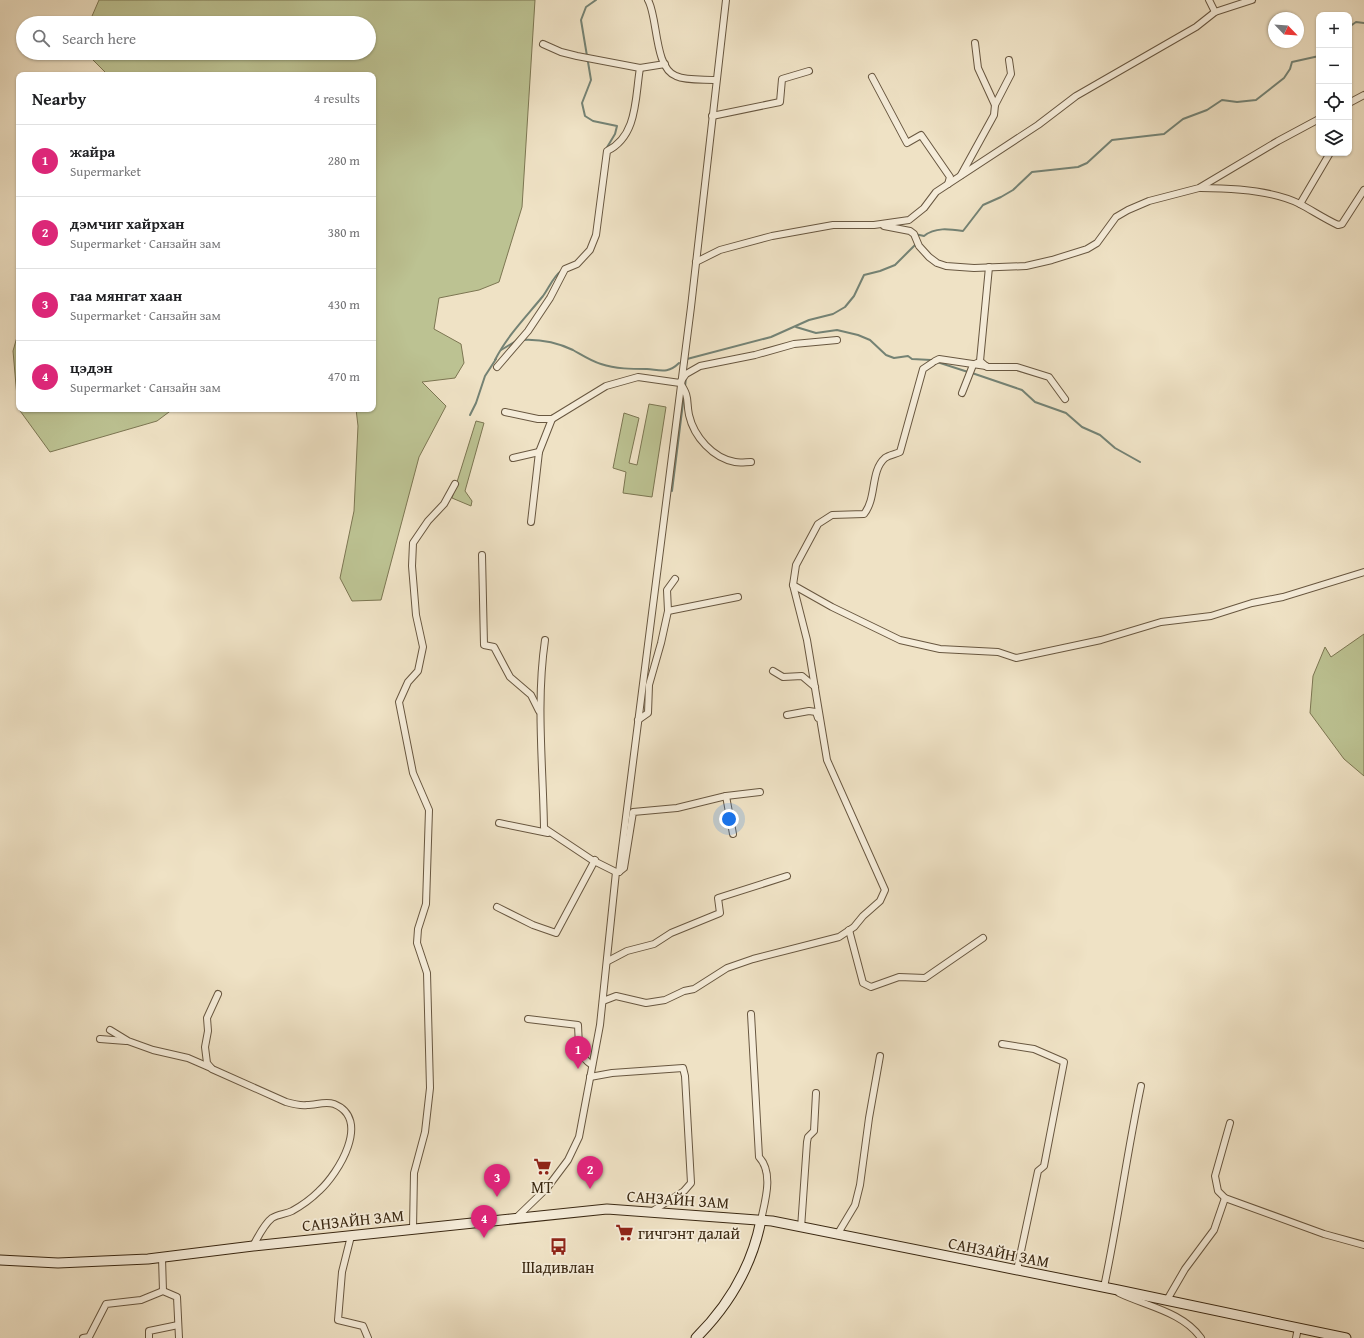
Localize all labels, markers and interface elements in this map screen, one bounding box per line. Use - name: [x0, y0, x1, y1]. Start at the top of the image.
- north arrow: [1268, 12, 1304, 48]
- map controls: [1316, 12, 1352, 156]
- button: +: [1316, 12, 1352, 48]
- search box: [16, 16, 376, 60]
- icon: search: [30, 27, 52, 49]
- text: Search here: [62, 28, 136, 49]
- button: −: [1316, 48, 1352, 84]
- button: locate: [1316, 84, 1352, 120]
- text: Nearby: [32, 86, 86, 111]
- text: 4 results: [314, 89, 360, 108]
- button: layers: [1316, 120, 1352, 156]
- text: жайра: [70, 141, 115, 162]
- text: 1: [42, 151, 48, 170]
- text: 280 m: [328, 151, 360, 170]
- text: Supermarket: [70, 162, 141, 181]
- text: дэмчиг хайрхан: [70, 213, 185, 234]
- text: 2: [42, 223, 48, 242]
- text: 380 m: [328, 223, 360, 242]
- text: Supermarket · Санзайн зам: [70, 234, 221, 253]
- text: гаа мянгат хаан: [70, 285, 182, 306]
- text: 3: [42, 295, 48, 314]
- text: 430 m: [328, 295, 360, 314]
- text: Supermarket · Санзайн зам: [70, 306, 221, 325]
- text: цэдэн: [70, 357, 113, 378]
- text: 4: [42, 367, 48, 386]
- text: 470 m: [328, 367, 360, 386]
- text: Supermarket · Санзайн зам: [70, 378, 221, 397]
- your location: [719, 809, 739, 829]
- pin: 1: [565, 1036, 591, 1069]
- supermarket icon: MT: [532, 1156, 552, 1176]
- pin: 2: [577, 1156, 603, 1189]
- pin: 3: [484, 1164, 510, 1197]
- place label: MT: [531, 1175, 553, 1199]
- street label: САНЗАЙН ЗАМ: [626, 1183, 730, 1215]
- street label: САНЗАЙН ЗАМ: [301, 1203, 405, 1237]
- pin: 4: [471, 1205, 497, 1238]
- place label: гичгэнт далай: [638, 1221, 740, 1245]
- supermarket icon: гичгэнт далай: [615, 1223, 635, 1243]
- street label: САНЗАЙН ЗАМ: [946, 1230, 1052, 1274]
- bus stop icon: Шадивлан: [548, 1236, 568, 1256]
- place label: Шадивлан: [522, 1255, 594, 1279]

